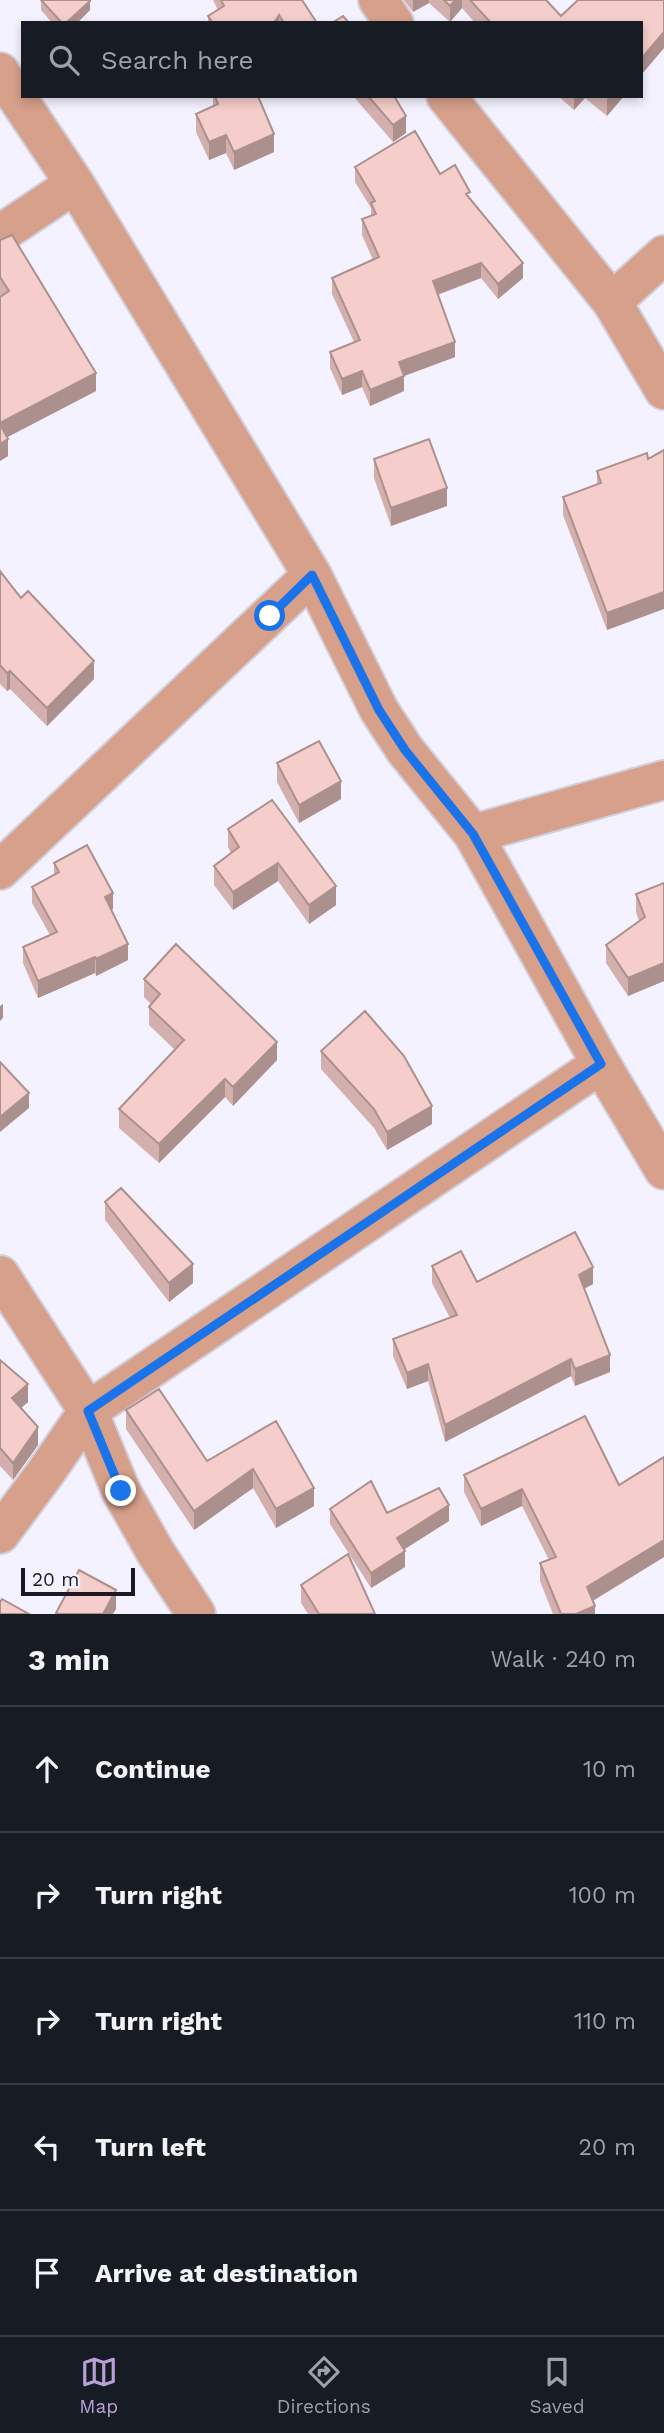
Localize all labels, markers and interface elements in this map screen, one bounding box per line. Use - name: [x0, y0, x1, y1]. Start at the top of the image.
- search box: [21, 21, 643, 98]
- icon: search: [45, 41, 83, 79]
- text: Search here: [101, 45, 253, 75]
- route start: [254, 600, 285, 631]
- route end: [105, 1475, 136, 1506]
- scale bar: [21, 1565, 135, 1597]
- text: 20 m: [32, 1568, 79, 1591]
- text: 3 min: [28, 1642, 110, 1677]
- text: Walk · 240 m: [491, 1646, 636, 1673]
- icon: ahead: [28, 1750, 66, 1788]
- text: Continue: [95, 1754, 211, 1784]
- text: 10 m: [583, 1756, 636, 1783]
- icon: right: [28, 1876, 66, 1914]
- text: Turn right: [95, 1880, 222, 1910]
- text: 100 m: [569, 1882, 636, 1909]
- icon: right: [28, 2002, 66, 2040]
- text: Turn right: [95, 2006, 222, 2036]
- text: 110 m: [574, 2008, 636, 2035]
- icon: left: [28, 2128, 66, 2166]
- text: Turn left: [95, 2132, 206, 2162]
- text: 20 m: [579, 2134, 636, 2161]
- icon: arrive: [28, 2254, 66, 2292]
- text: Arrive at destination: [95, 2258, 358, 2288]
- tab: Map: [79, 2353, 118, 2418]
- tab: Directions: [277, 2353, 371, 2418]
- tab: Saved: [529, 2353, 585, 2418]

